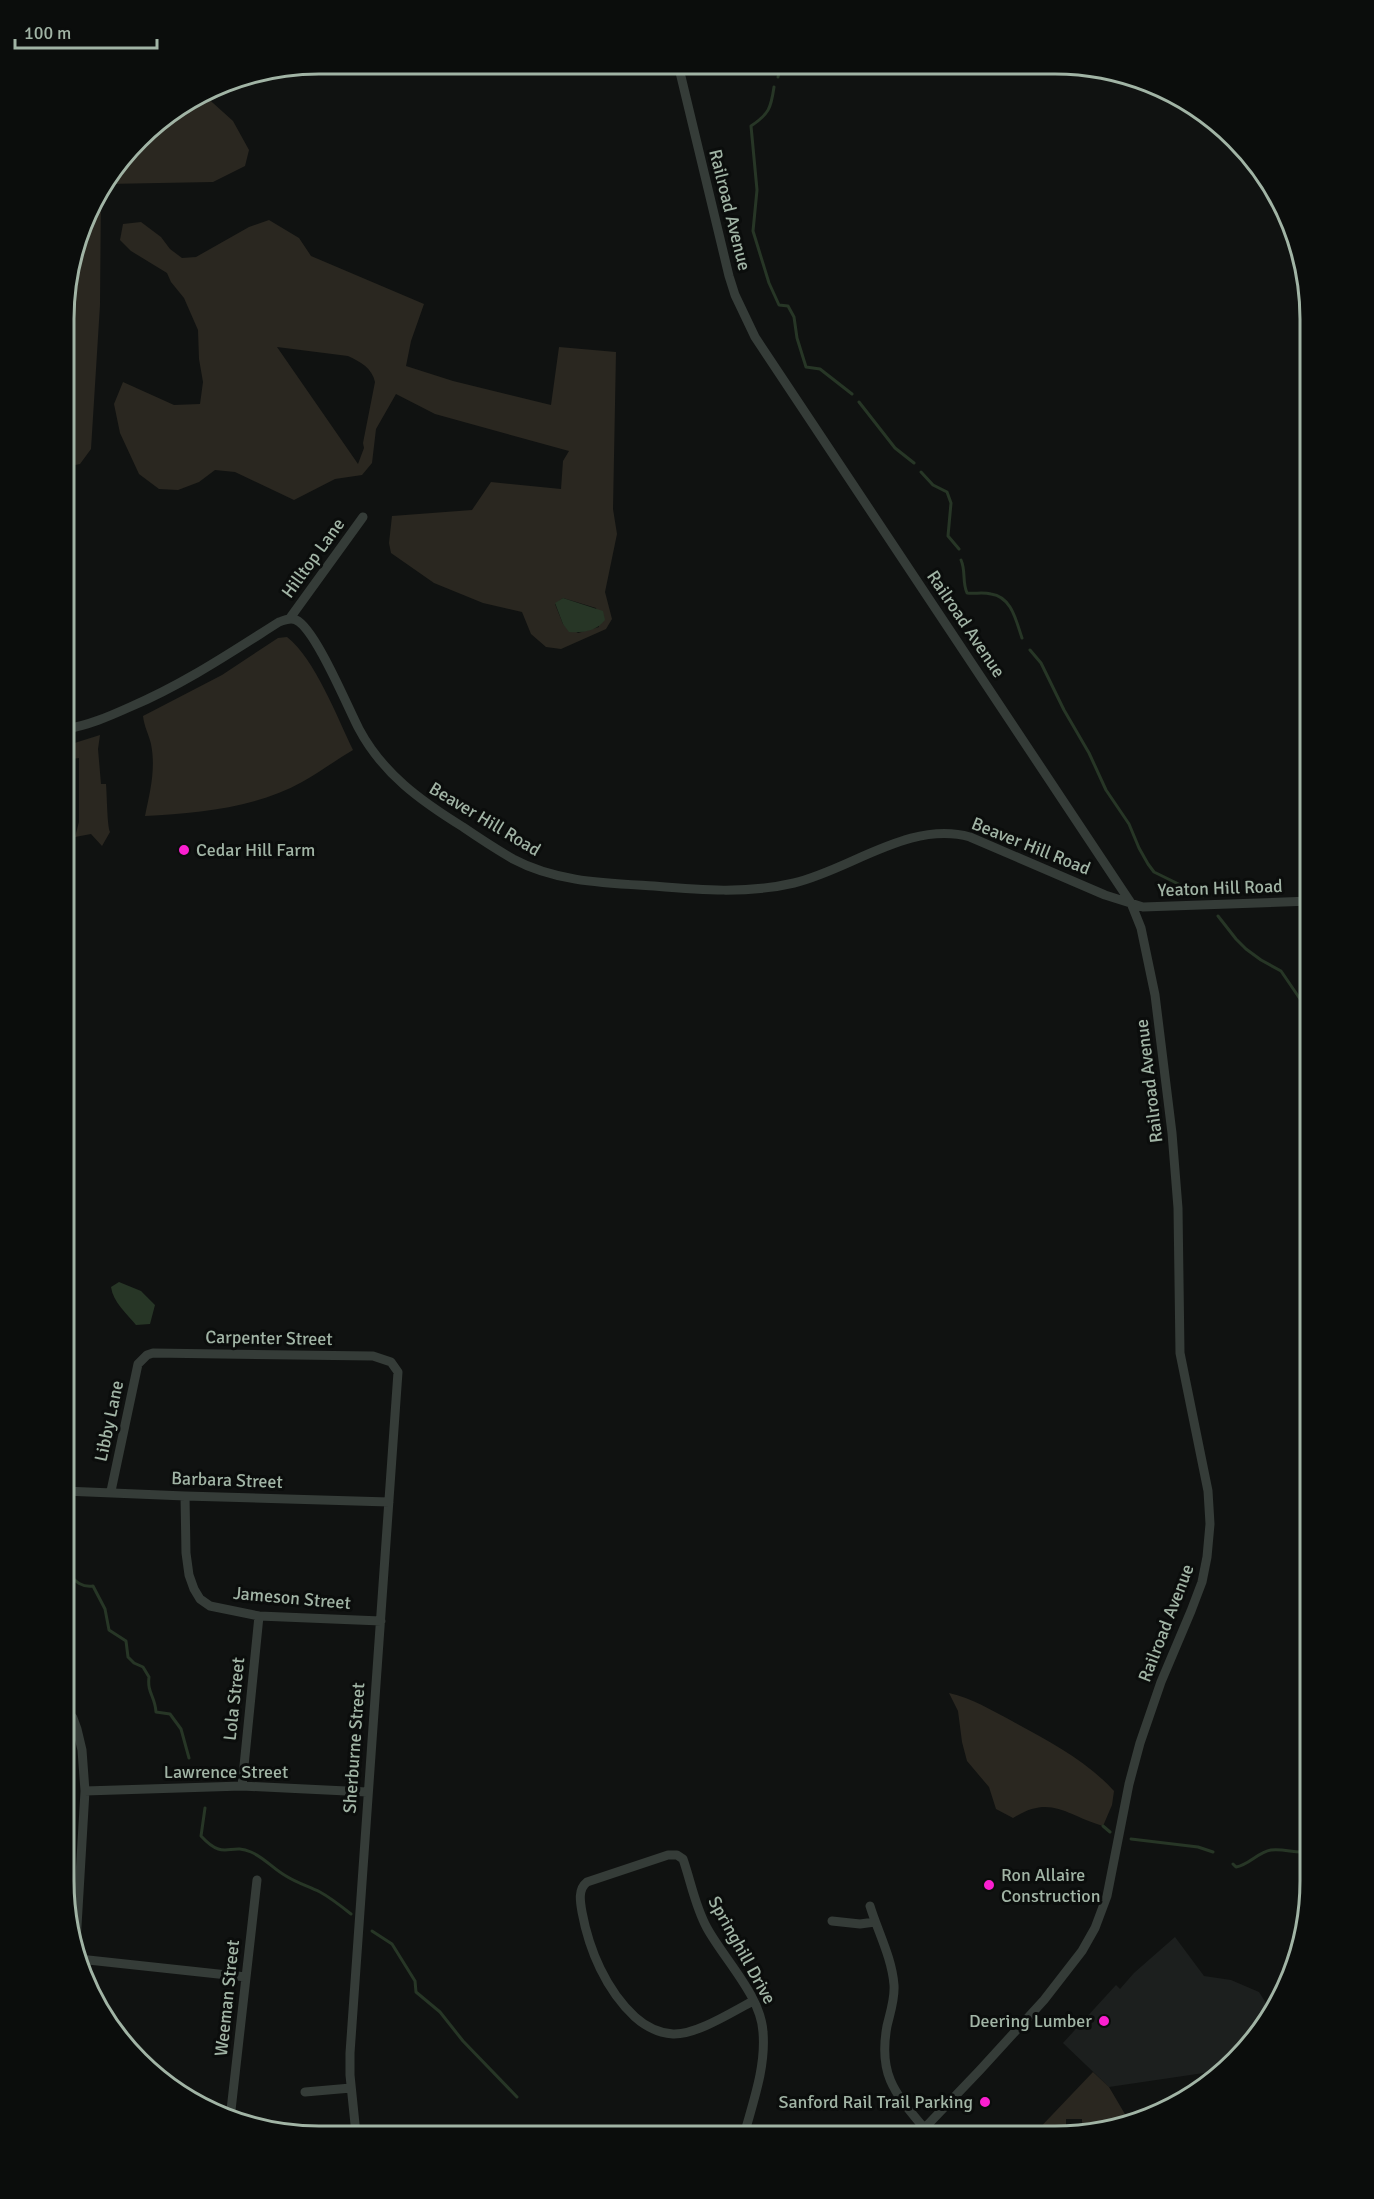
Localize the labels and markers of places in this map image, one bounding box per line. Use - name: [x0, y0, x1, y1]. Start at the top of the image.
- place label: Cedar Hill Farm: [196, 839, 315, 861]
- marker: Cedar Hill Farm: [177, 843, 191, 857]
- place label: Ron Allaire Construction: [1001, 1864, 1101, 1907]
- marker: Ron Allaire Construction: [982, 1878, 996, 1892]
- place label: Deering Lumber: [969, 2010, 1092, 2032]
- marker: Deering Lumber: [1097, 2014, 1111, 2028]
- place label: Sanford Rail Trail Parking: [778, 2091, 973, 2113]
- marker: Sanford Rail Trail Parking: [978, 2095, 992, 2109]

